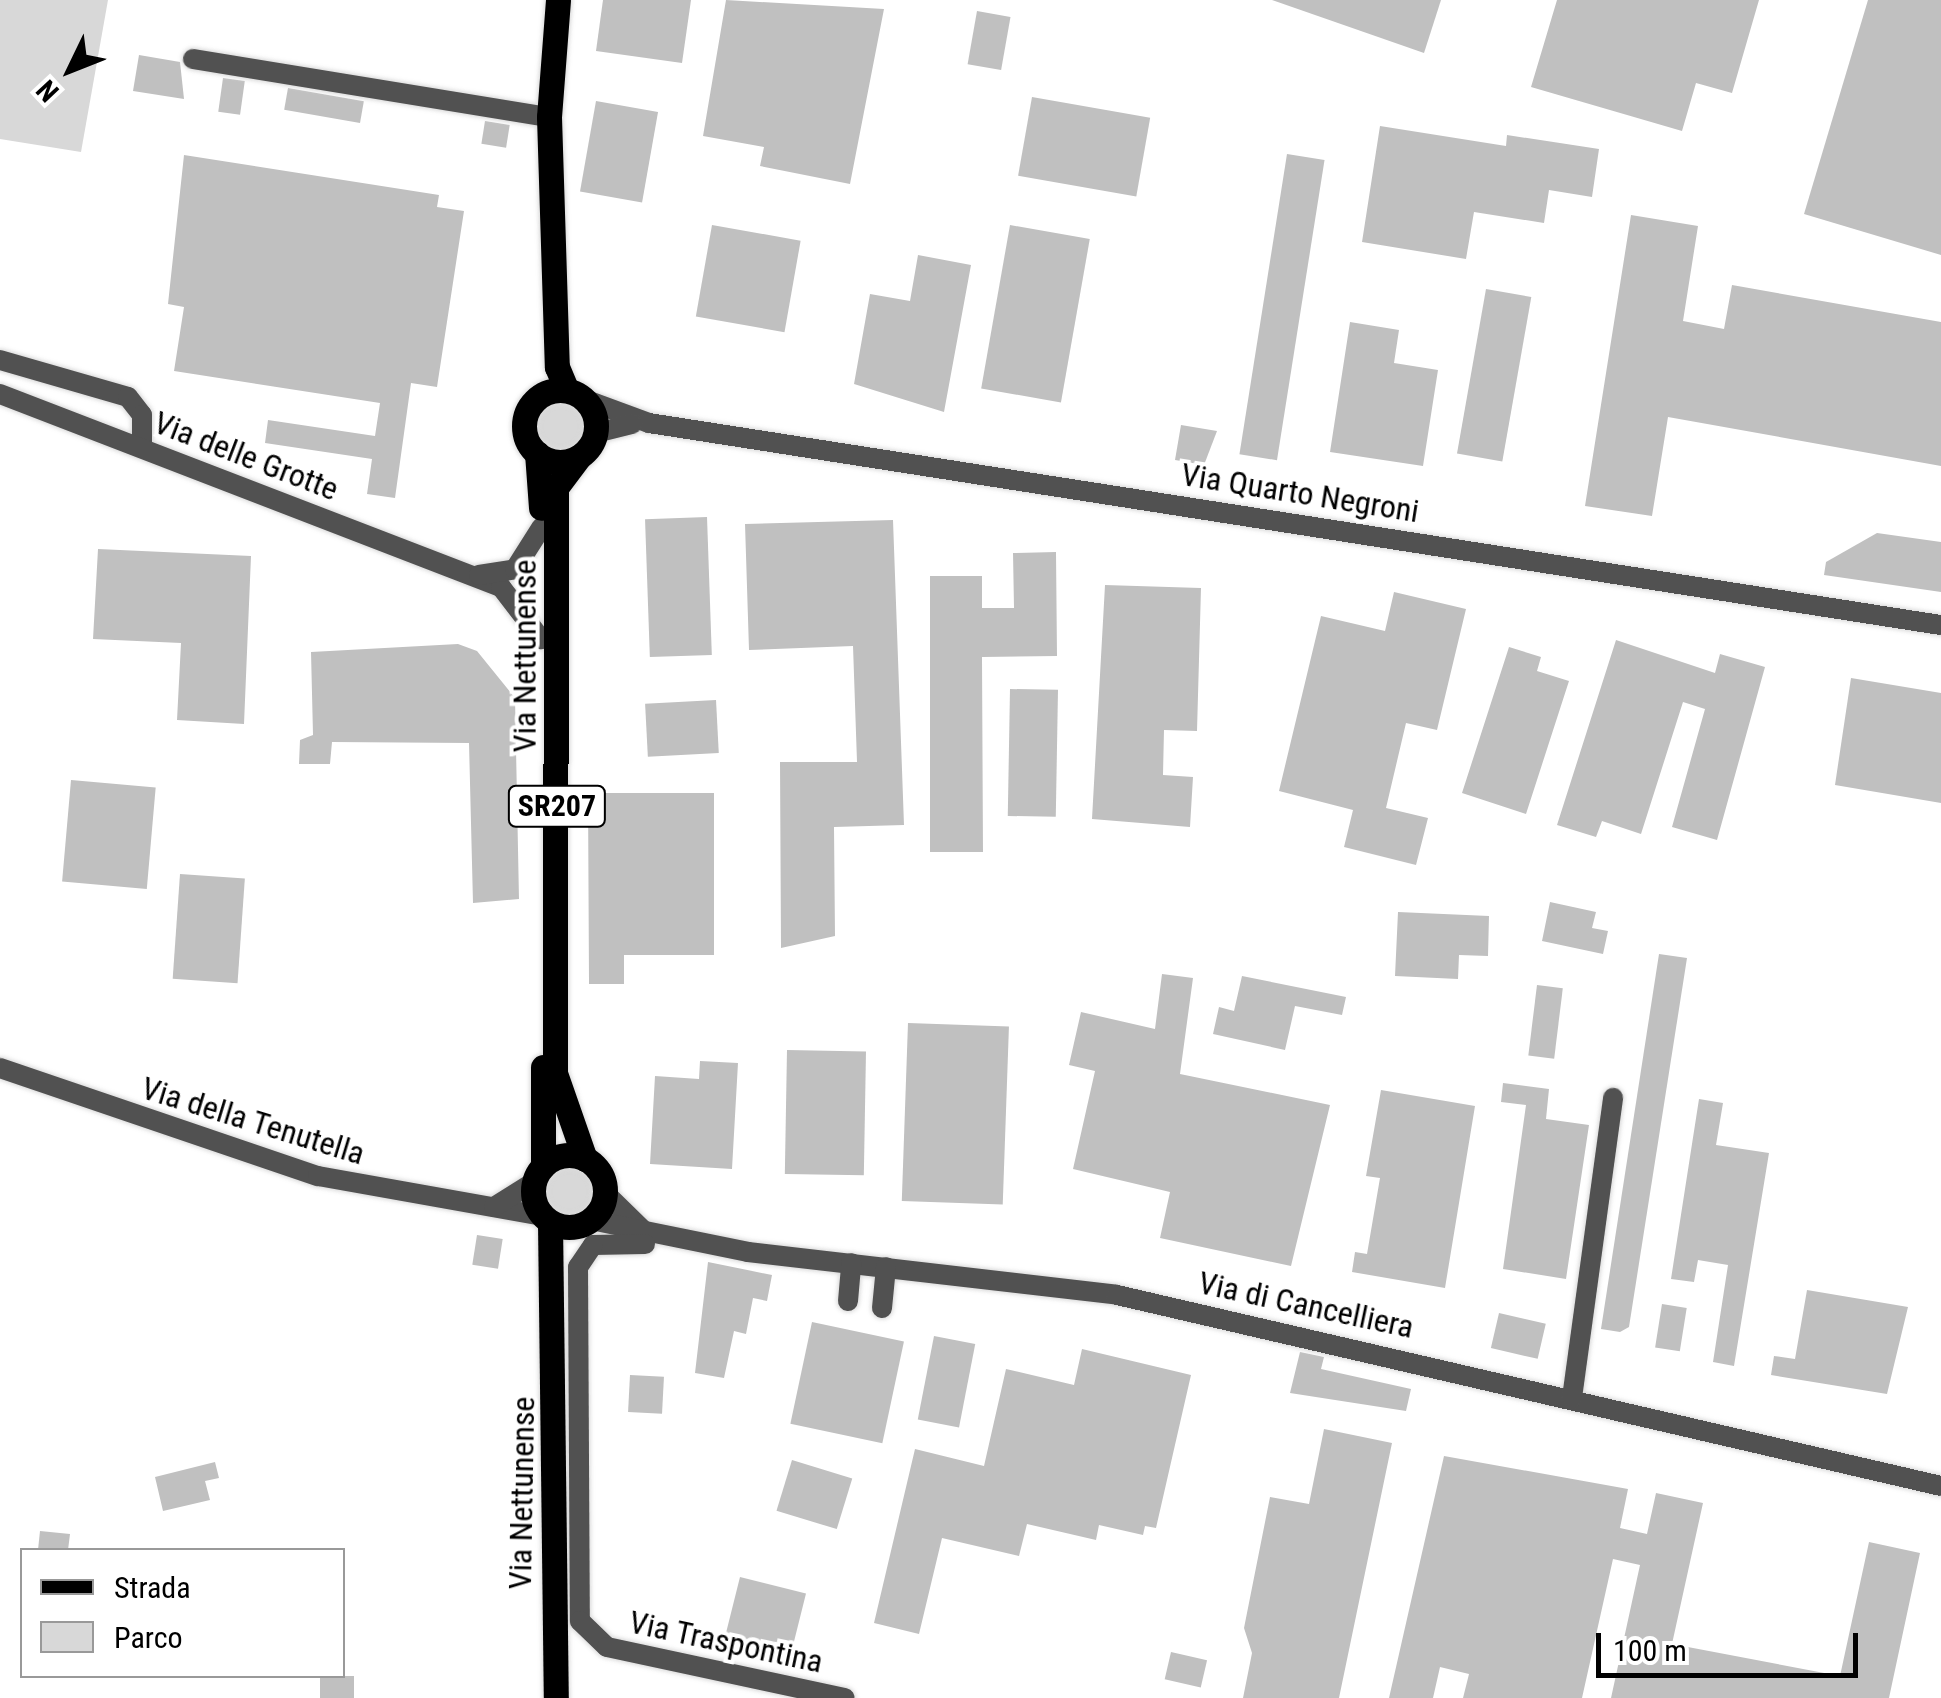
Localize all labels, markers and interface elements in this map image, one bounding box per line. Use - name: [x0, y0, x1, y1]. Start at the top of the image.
- north arrow: [20, 20, 120, 120]
- text: N: [30, 73, 66, 108]
- street label: Via delle Grotte: [148, 403, 344, 509]
- street label: Via Quarto Negroni: [1178, 455, 1422, 531]
- street label: Via Nettunense: [506, 560, 544, 752]
- road number: SR207: [507, 781, 607, 831]
- street label: Via della Tenutella: [137, 1069, 369, 1173]
- street label: Via di Cancelliera: [1195, 1263, 1417, 1347]
- street label: Via Nettunense: [501, 1396, 543, 1590]
- legend: [20, 1548, 345, 1678]
- text: Strada: [114, 1570, 191, 1605]
- street label: Via Traspontina: [625, 1603, 827, 1681]
- scale bar: [1601, 1613, 1864, 1675]
- text: Parco: [114, 1620, 183, 1655]
- text: 100 m: [1613, 1633, 1687, 1668]

